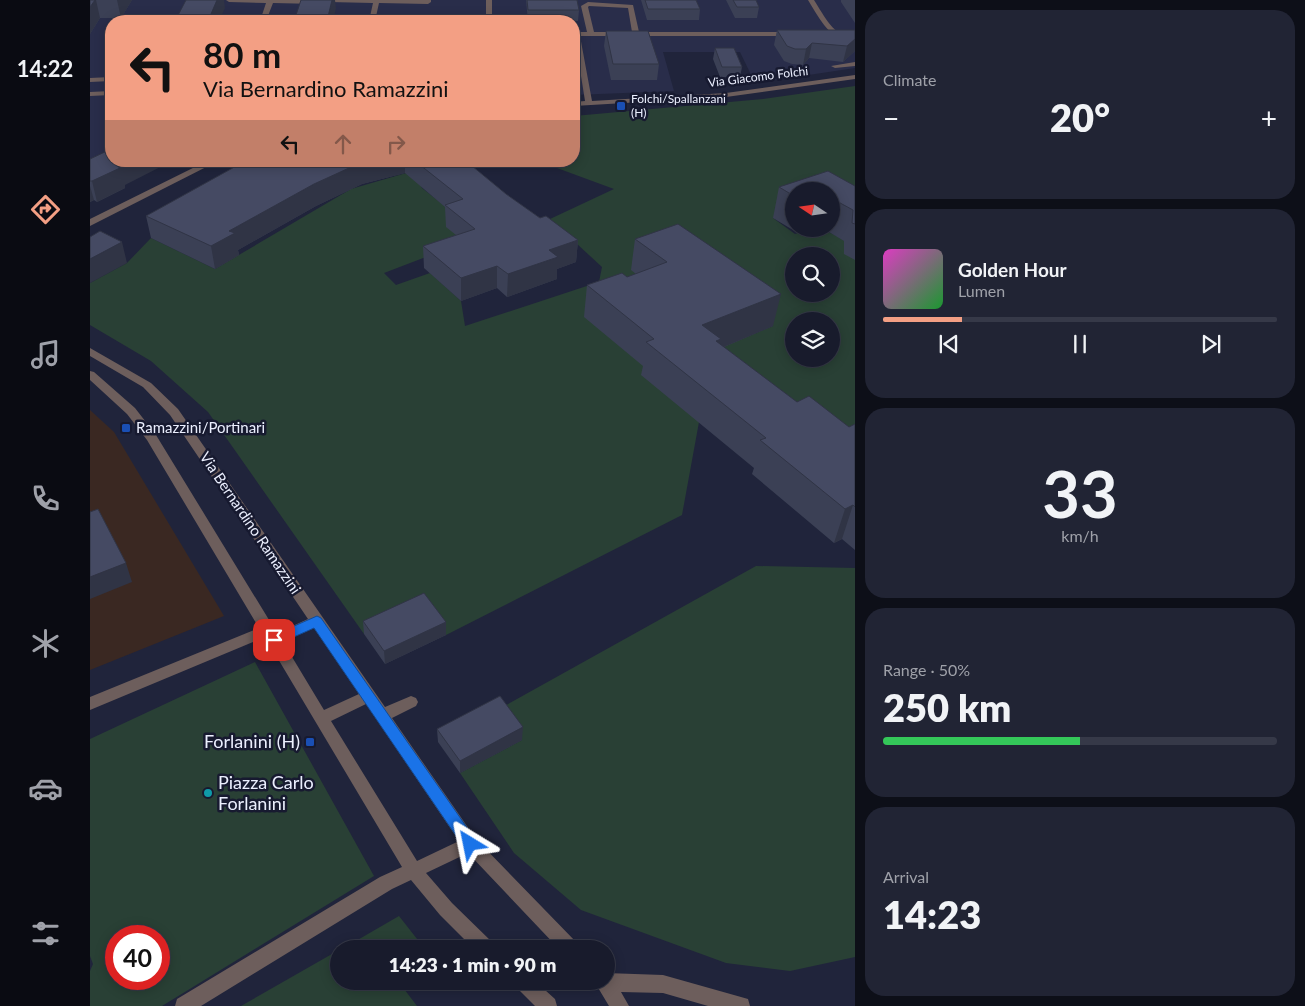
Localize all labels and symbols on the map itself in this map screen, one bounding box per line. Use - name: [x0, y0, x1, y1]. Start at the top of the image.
- street label: Via Giacomo Folchi: [707, 63, 809, 90]
- place label: Folchi/Spallanzani (H): [631, 91, 726, 120]
- marker: Folchi/Spallanzani (H): [615, 100, 627, 112]
- north arrow: [785, 182, 840, 238]
- place label: Ramazzini/Portinari: [136, 418, 265, 436]
- marker: Ramazzini/Portinari: [120, 422, 132, 434]
- street label: Via Bernardino Ramazzini: [197, 448, 305, 597]
- pin: [253, 619, 295, 661]
- place label: Forlanini (H): [204, 730, 300, 752]
- marker: Forlanini (H): [304, 736, 316, 748]
- place label: Piazza Carlo Forlanini: [218, 771, 314, 814]
- marker: Piazza Carlo Forlanini: [202, 787, 214, 799]
- position arrow: [443, 817, 495, 869]
- speed limit sign: 40: [105, 925, 170, 990]

